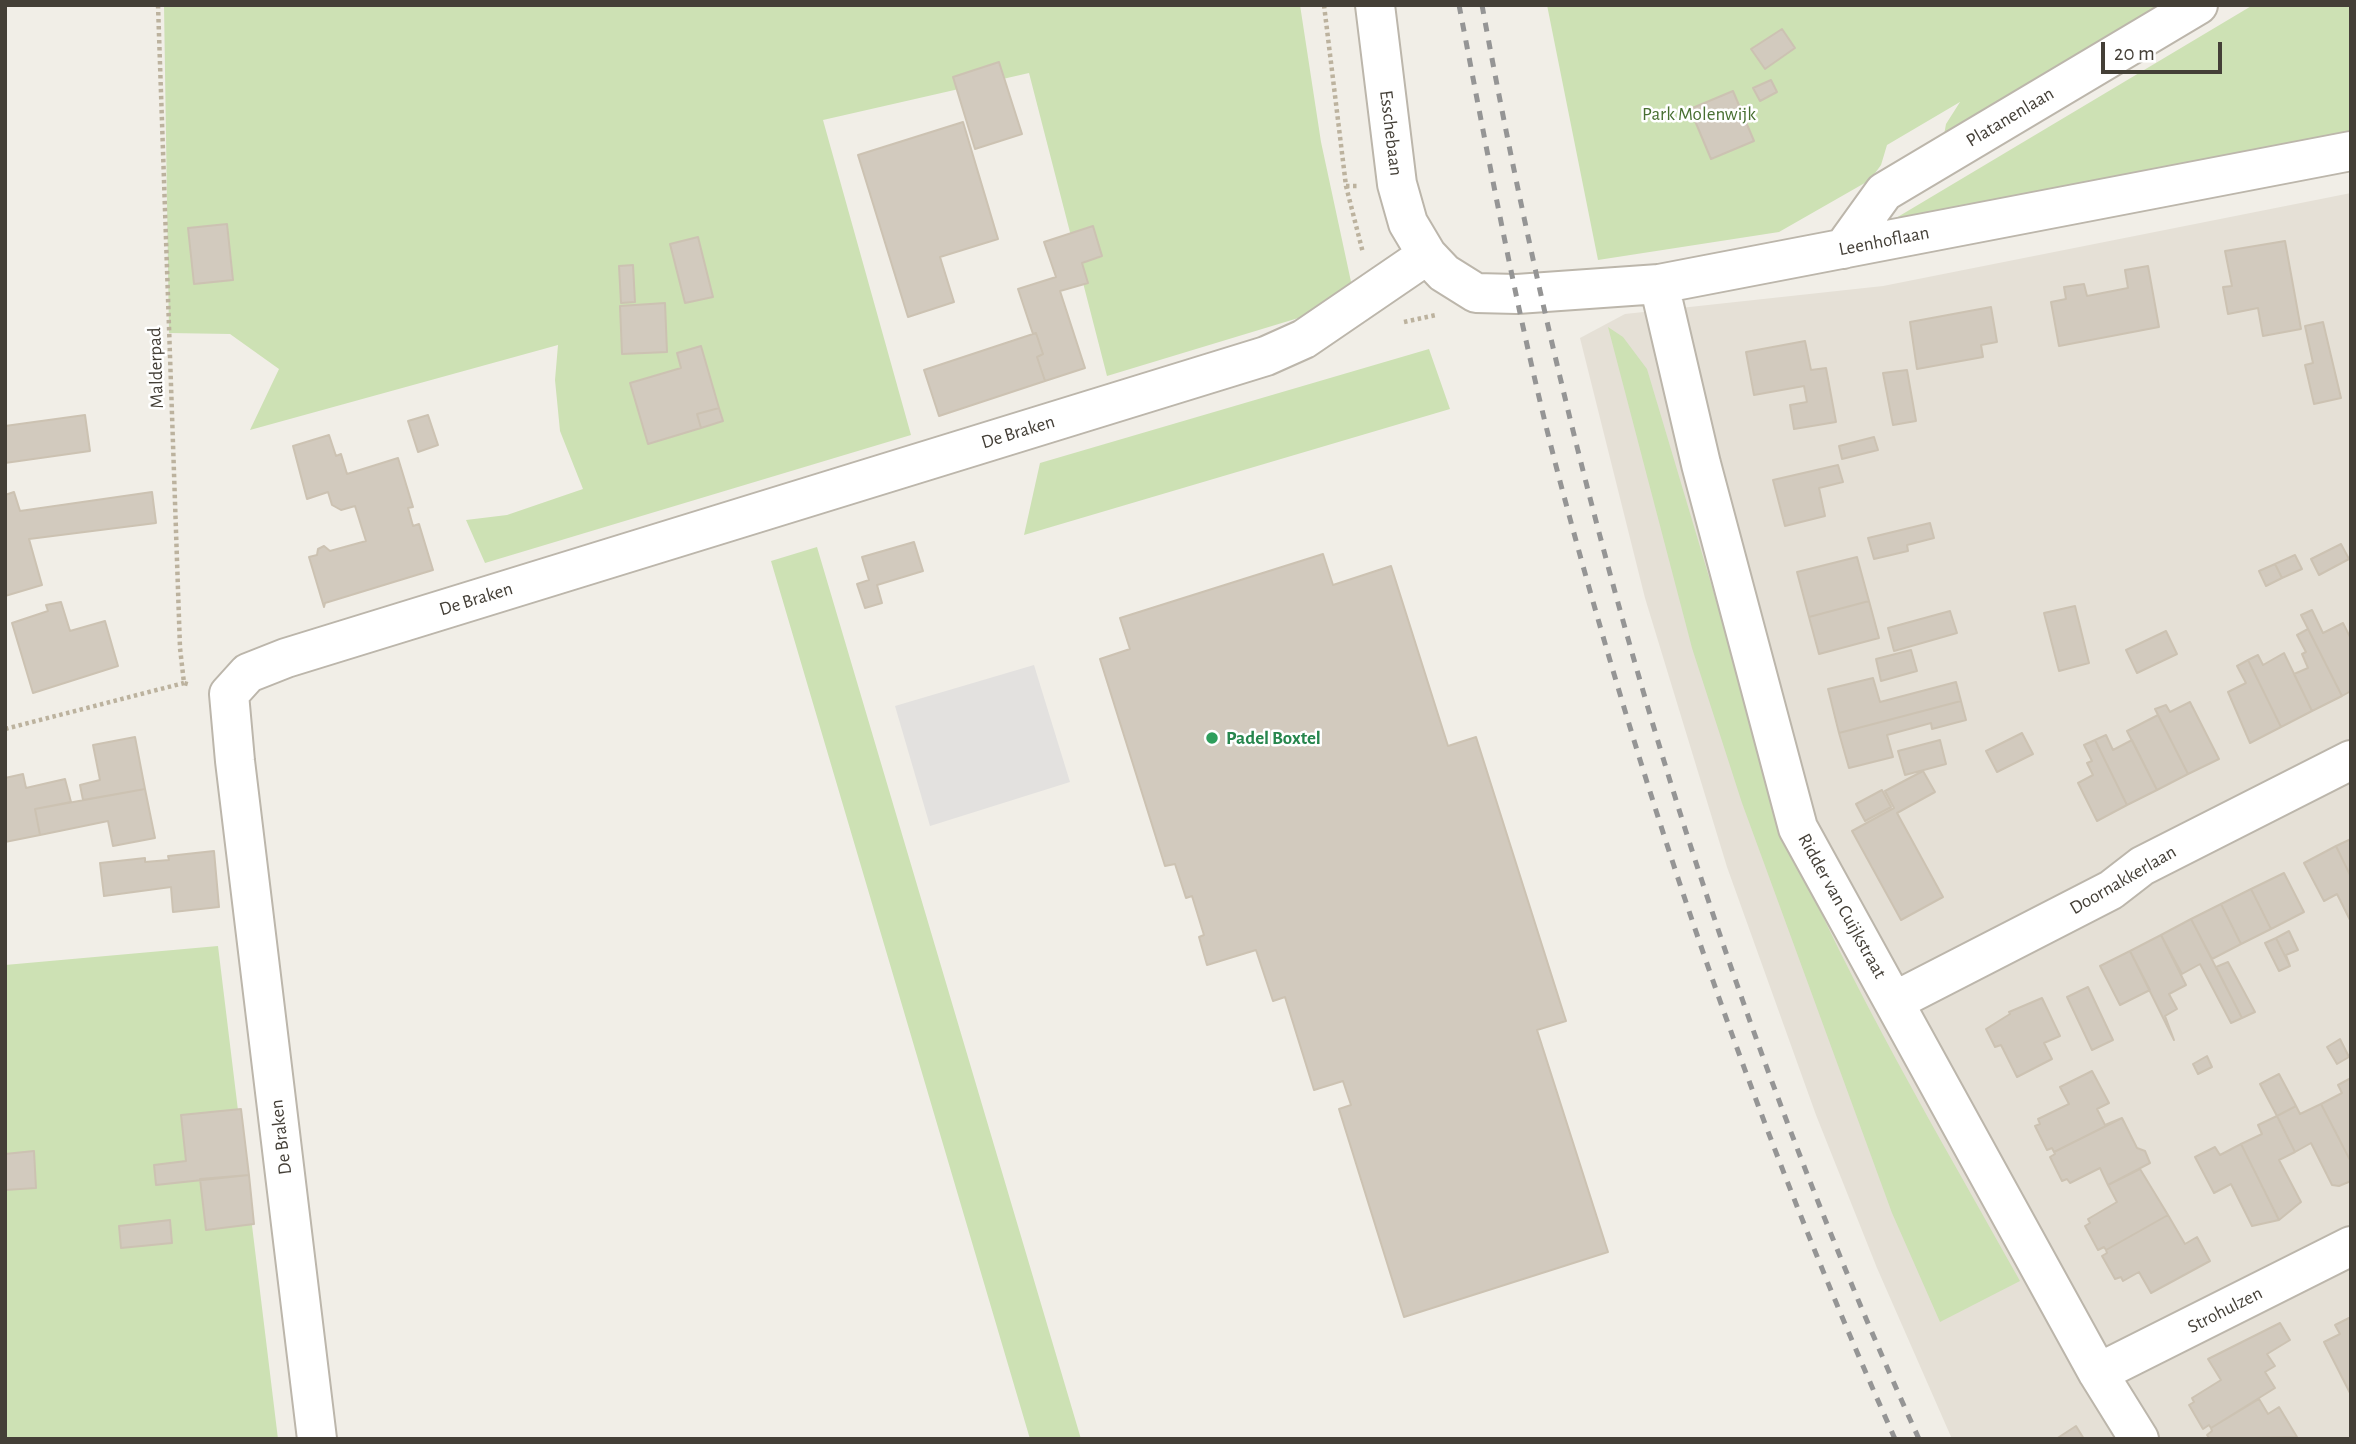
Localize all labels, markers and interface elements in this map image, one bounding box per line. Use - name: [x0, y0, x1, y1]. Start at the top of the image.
- scale bar: [2104, 28, 2225, 72]
- text: 20 m: [2114, 43, 2155, 64]
- street label: Platanenlaan: [1962, 82, 2058, 152]
- street label: Esschebaan: [1374, 89, 1408, 177]
- park label: Park Molenwijk: [1642, 103, 1756, 125]
- street label: Leenhoflaan: [1837, 221, 1931, 261]
- street label: Malderpad: [143, 327, 169, 409]
- street label: De Braken: [978, 410, 1058, 454]
- street label: De Braken: [436, 577, 516, 621]
- place label: Padel Boxtel: [1226, 727, 1321, 749]
- marker: Padel Boxtel: [1204, 730, 1220, 746]
- street label: Ridder van Cuijkstraat: [1793, 829, 1891, 983]
- street label: Doornakkerlaan: [2066, 840, 2180, 920]
- street label: De Braken: [265, 1098, 297, 1176]
- street label: Strohulzen: [2184, 1281, 2266, 1339]

